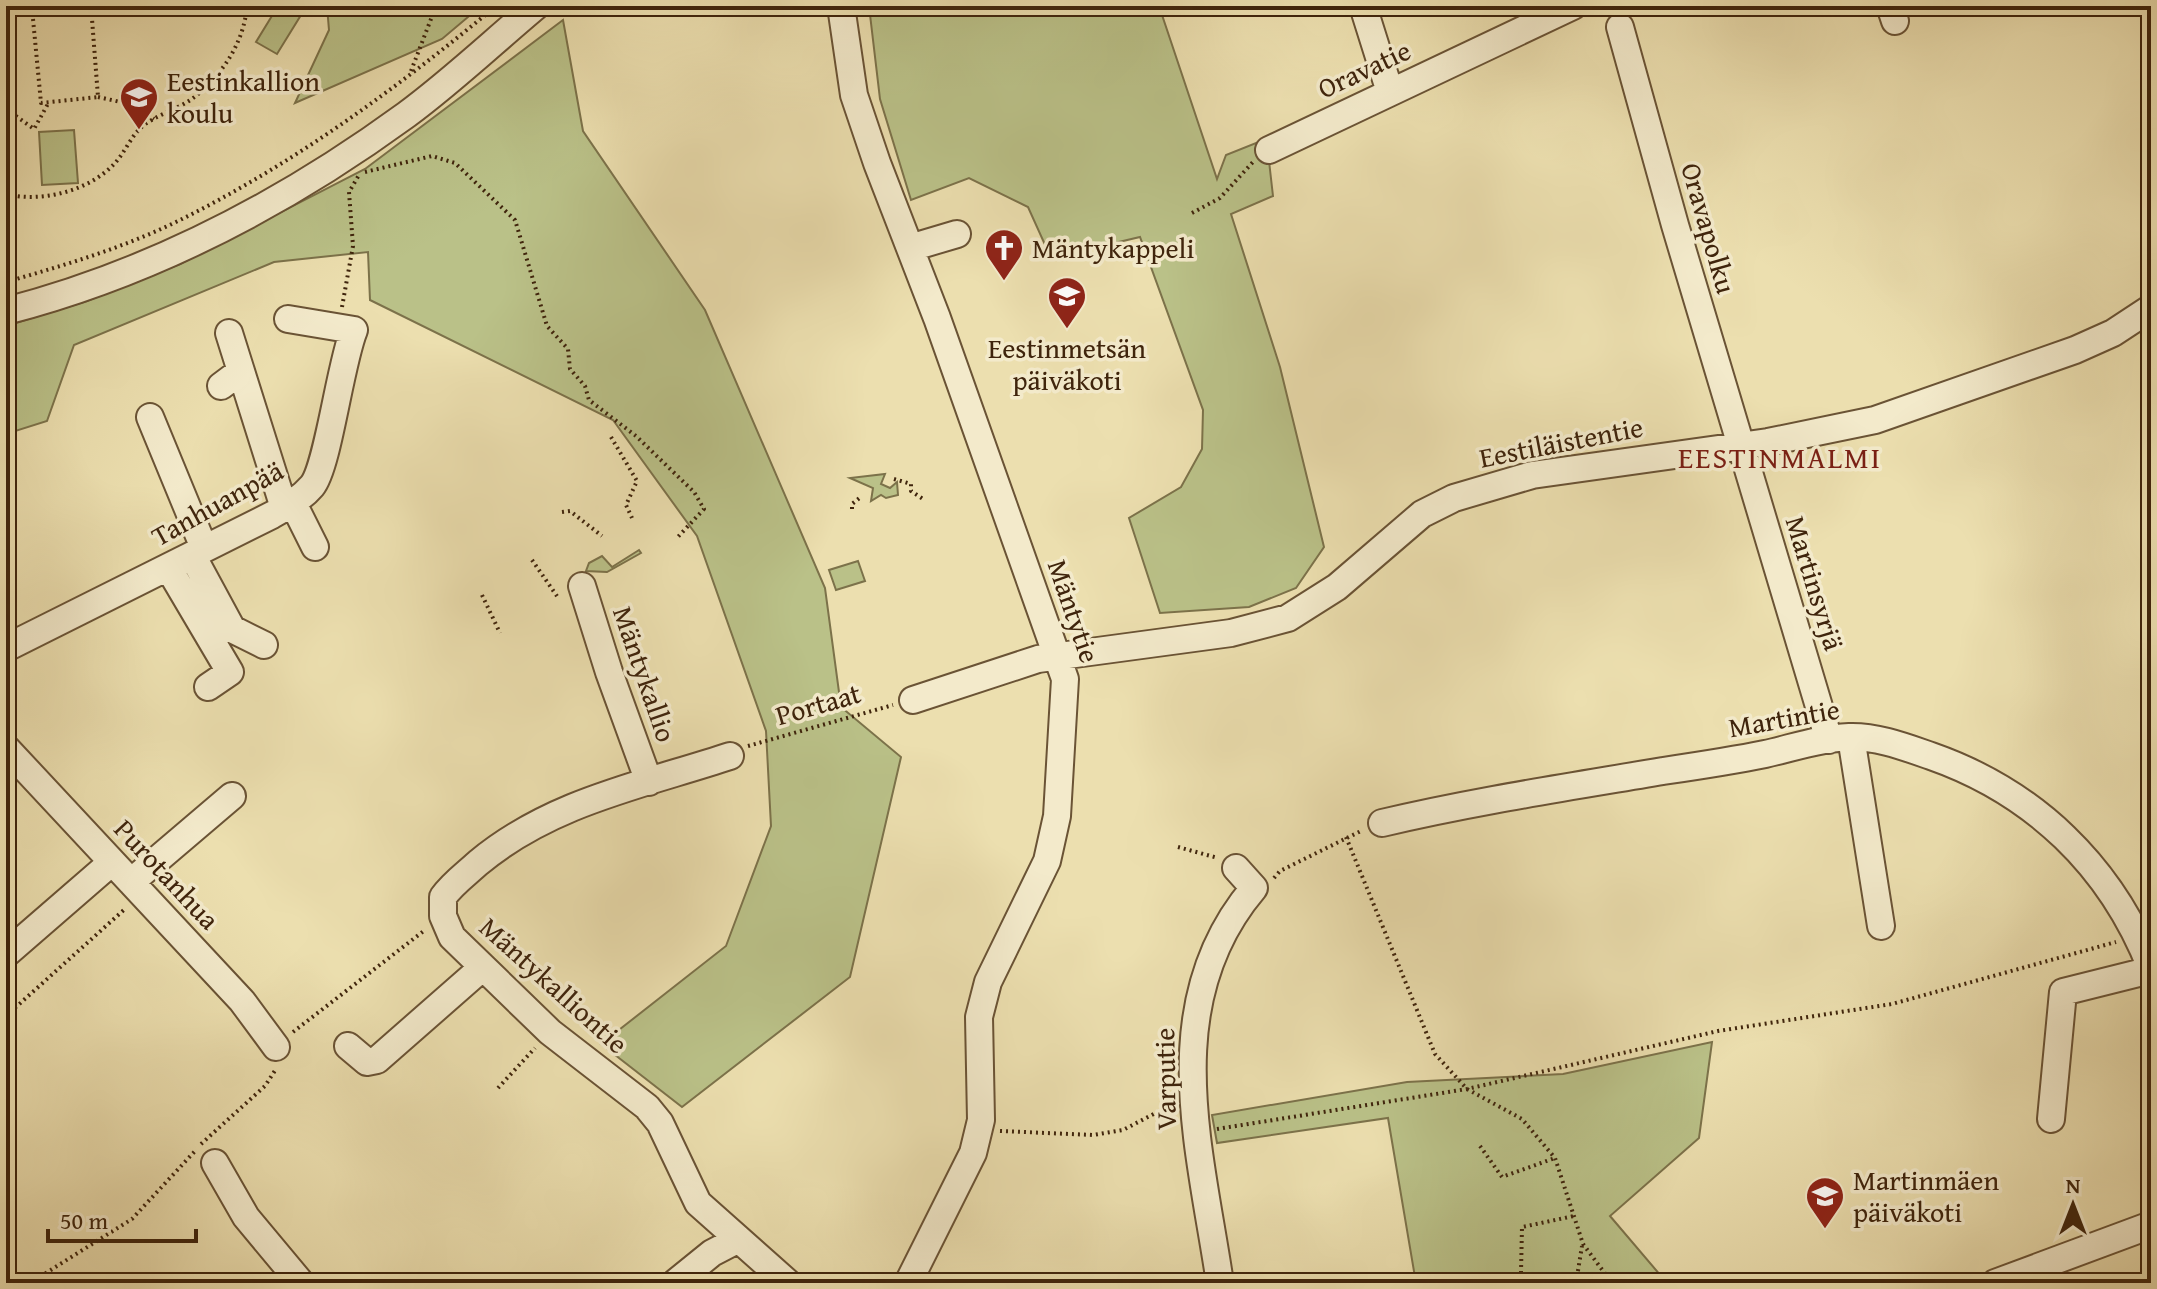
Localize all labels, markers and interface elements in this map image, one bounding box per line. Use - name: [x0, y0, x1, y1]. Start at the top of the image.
- street label: Oravatie: [1310, 29, 1417, 108]
- place label: Eestinkallion koulu: [167, 60, 320, 133]
- school or university icon: Eestinkallion koulu: [118, 76, 160, 131]
- street label: Oravapolku: [1671, 158, 1748, 298]
- church icon: Mäntykappeli: [983, 227, 1025, 282]
- place label: Mäntykappeli: [1032, 227, 1194, 268]
- school or university icon: Eestinmetsän päiväkoti: [1046, 275, 1088, 330]
- place label: Eestinmetsän päiväkoti: [988, 327, 1146, 400]
- street label: Eestiläistentie: [1476, 406, 1646, 477]
- district label: EESTINMALMI: [1678, 435, 1882, 479]
- street label: Tanhuanpää: [143, 449, 291, 556]
- street label: Martinsyrjä: [1776, 511, 1856, 656]
- street label: Mäntytie: [1038, 554, 1111, 668]
- street label: Mäntykallio: [603, 600, 688, 747]
- street label: Portaat: [770, 672, 865, 735]
- street label: Martintie: [1725, 688, 1843, 747]
- street label: Purotanhua: [105, 809, 230, 939]
- street label: Mäntykalliontie: [471, 907, 638, 1063]
- street label: Varputie: [1143, 1027, 1186, 1131]
- place label: Martinmäen päiväkoti: [1853, 1159, 1999, 1232]
- north arrow: [2033, 1165, 2113, 1245]
- text: N: [2066, 1169, 2081, 1201]
- school or university icon: Martinmäen päiväkoti: [1804, 1175, 1846, 1230]
- scale bar: [48, 1193, 196, 1243]
- text: 50 m: [60, 1203, 108, 1238]

